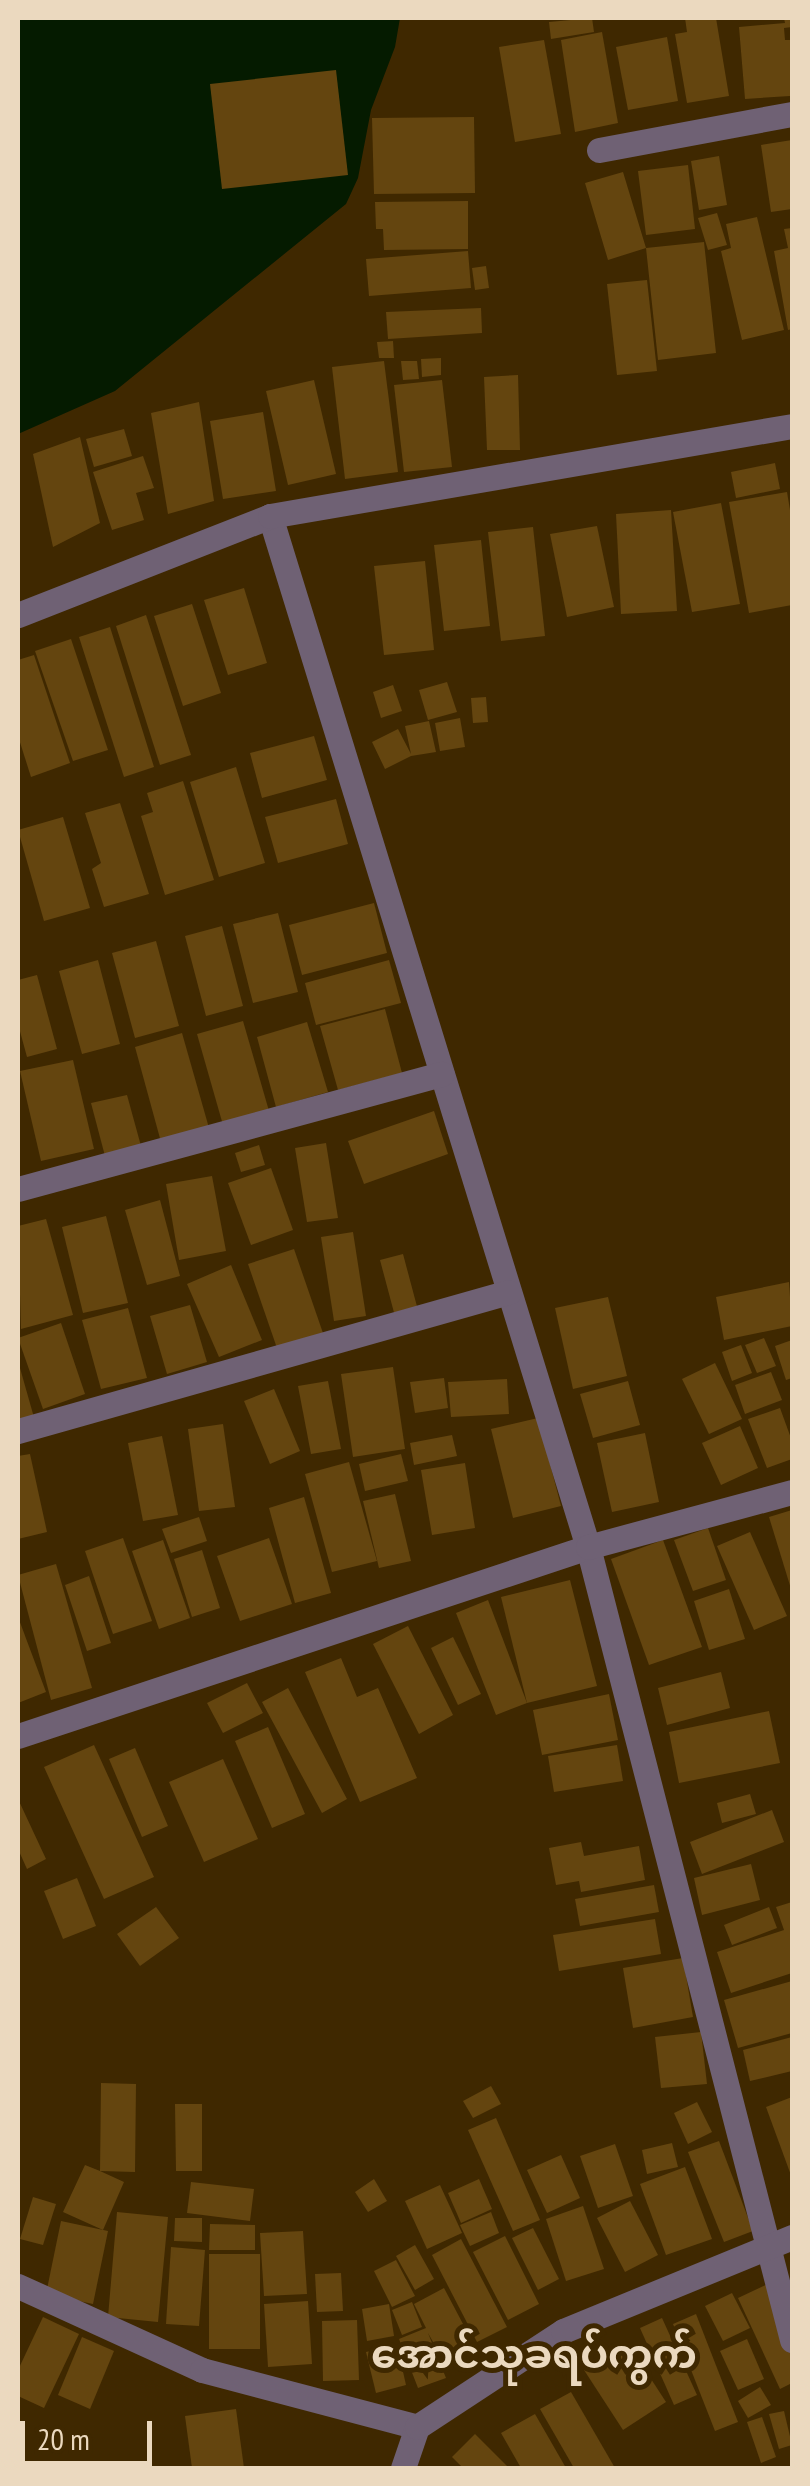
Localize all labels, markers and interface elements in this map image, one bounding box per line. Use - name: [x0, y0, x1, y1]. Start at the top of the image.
- district label: အောင်သုခရပ်ကွက်: [371, 2329, 697, 2377]
- scale bar: [25, 2401, 158, 2463]
- text: 20 m: [37, 2419, 90, 2458]

